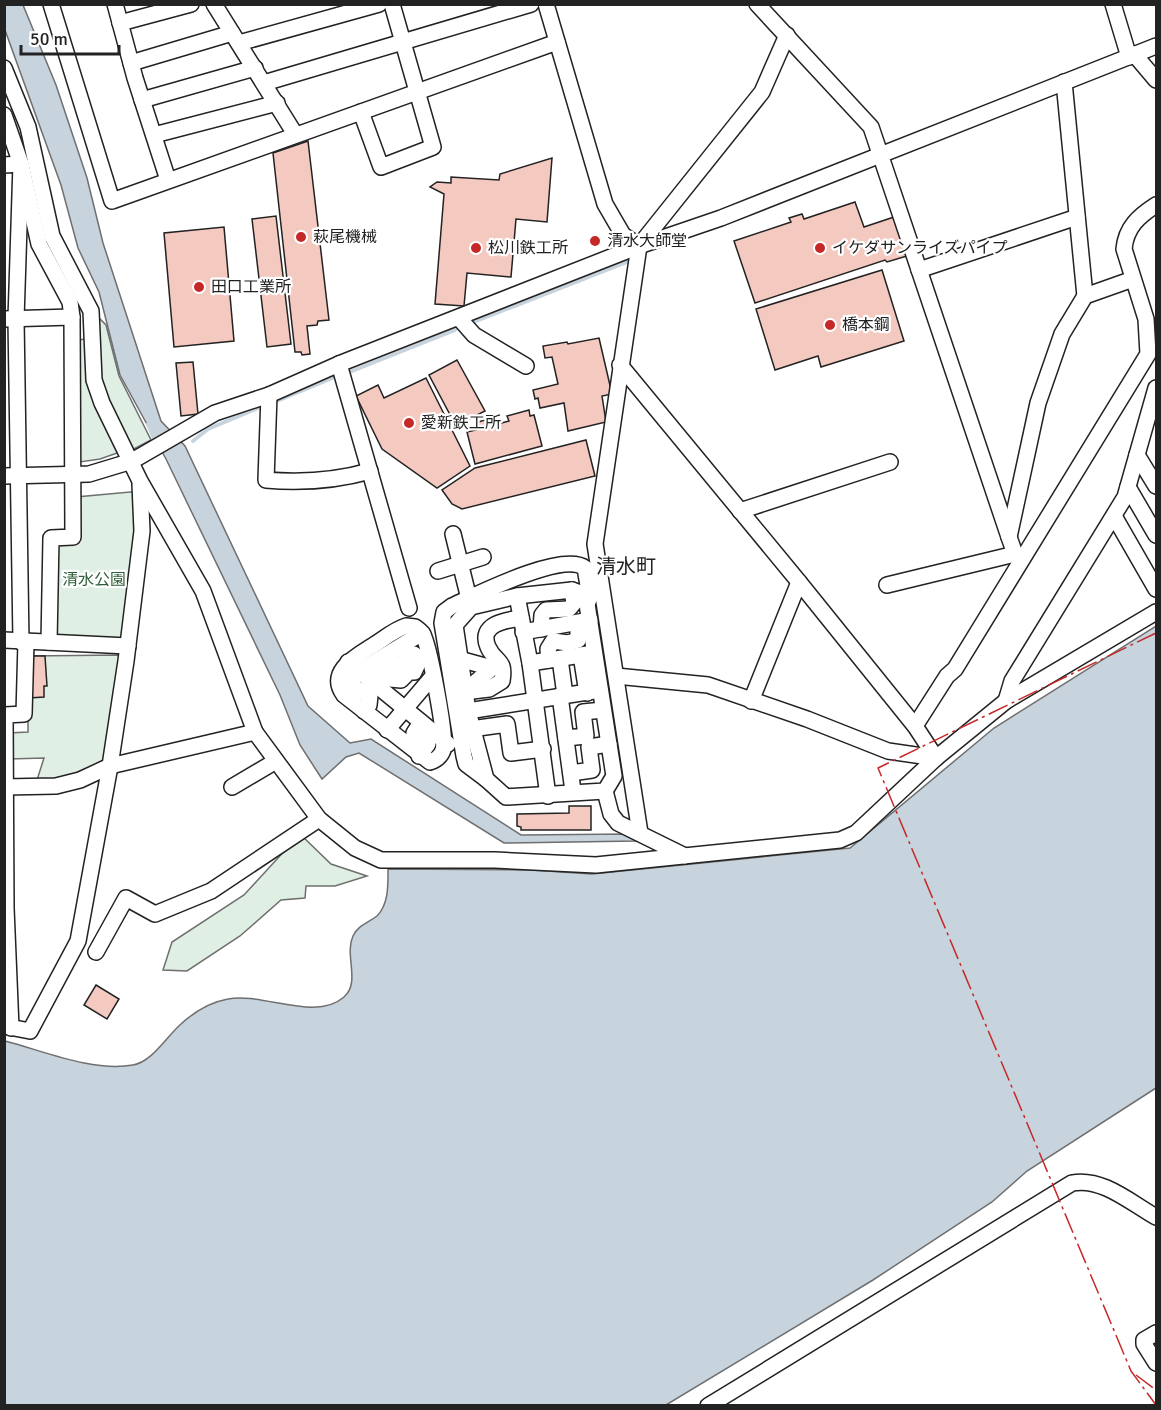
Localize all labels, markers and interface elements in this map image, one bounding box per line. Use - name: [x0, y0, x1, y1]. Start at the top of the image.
- scale bar: [21, 18, 118, 56]
- text: 50 m: [30, 28, 68, 50]
- place label: 萩尾機械: [313, 227, 377, 247]
- marker: 萩尾機械: [294, 230, 308, 244]
- place label: 清水大師堂: [607, 231, 687, 251]
- marker: 清水大師堂: [588, 234, 602, 248]
- place label: 松川鉄工所: [488, 238, 568, 258]
- place label: イケダサンライズパイプ: [832, 238, 1008, 258]
- marker: 松川鉄工所: [469, 241, 483, 255]
- marker: イケダサンライズパイプ: [813, 241, 827, 255]
- place label: 田口工業所: [211, 277, 291, 297]
- marker: 田口工業所: [192, 280, 206, 294]
- place label: 橋本鋼: [842, 315, 890, 335]
- marker: 橋本鋼: [823, 318, 837, 332]
- place label: 愛新鉄工所: [421, 413, 501, 433]
- marker: 愛新鉄工所: [402, 416, 416, 430]
- district label: 清水町: [596, 554, 656, 579]
- park label: 清水公園: [62, 570, 126, 590]

